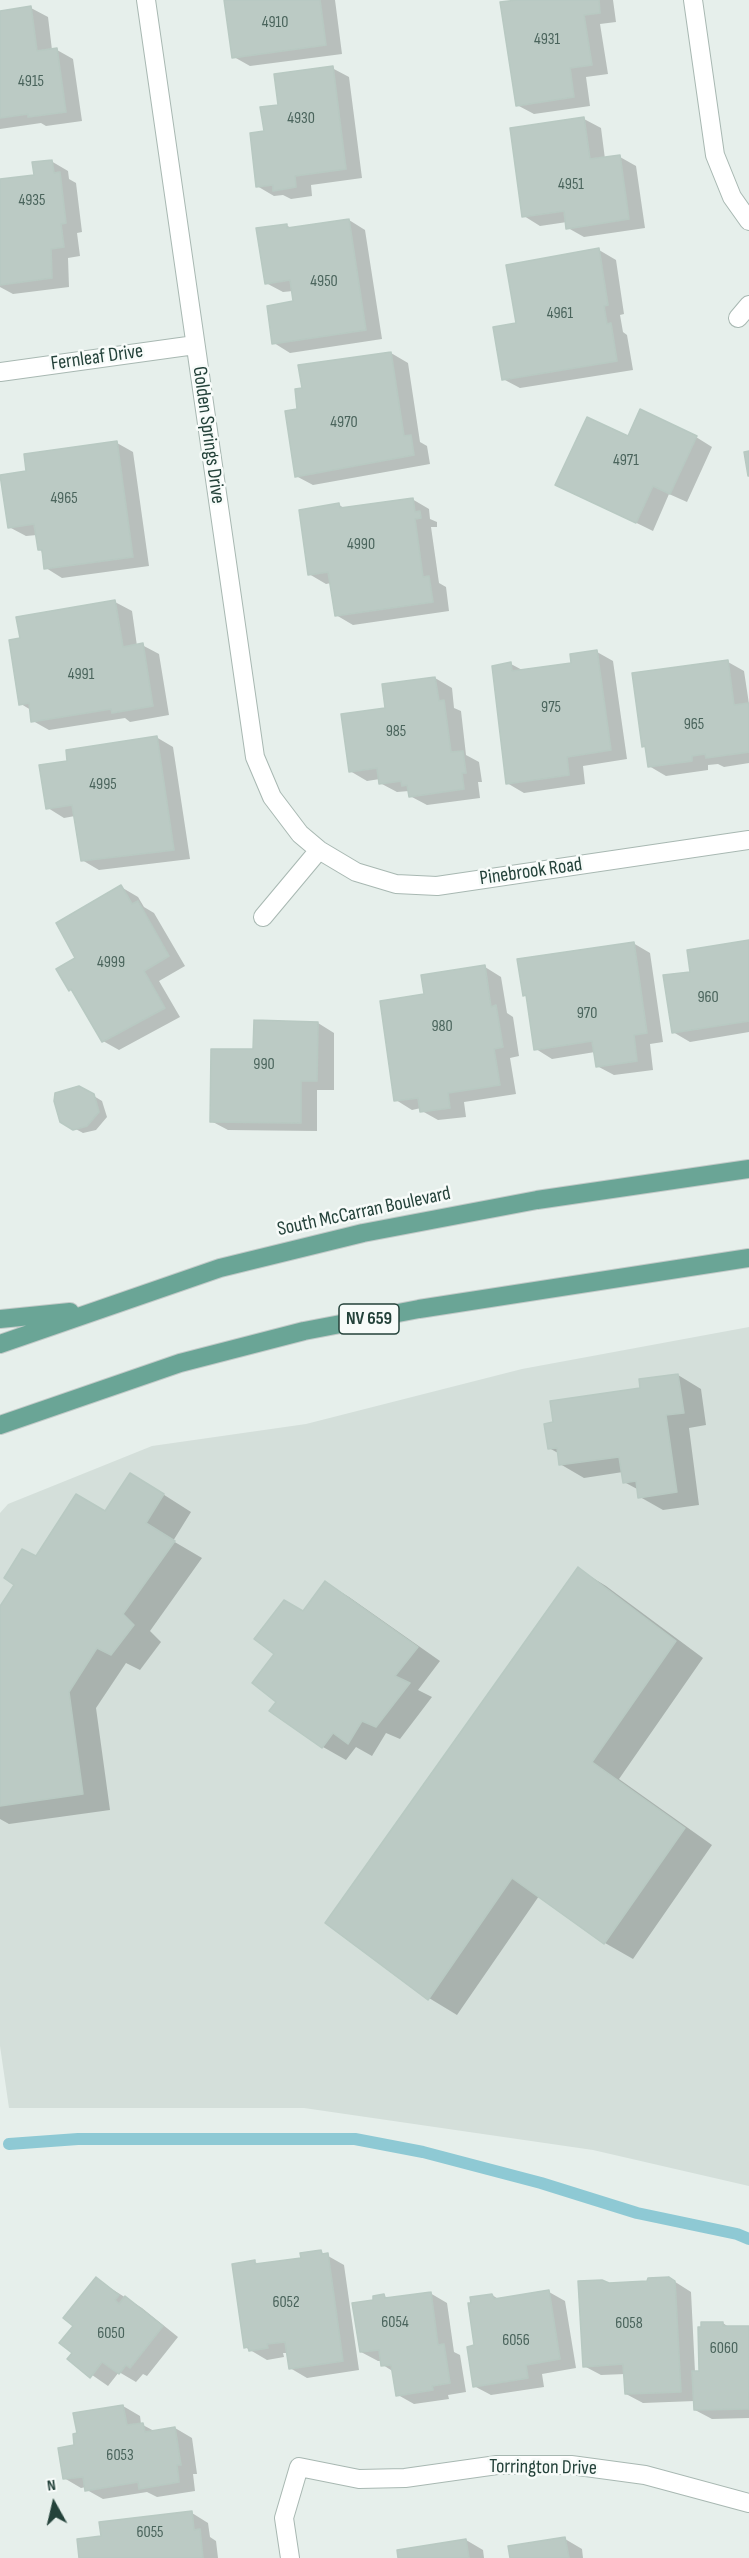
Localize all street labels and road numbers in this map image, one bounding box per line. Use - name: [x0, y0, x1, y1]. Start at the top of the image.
- street label: Fernleaf Drive: [49, 340, 145, 376]
- street label: Golden Springs Drive: [186, 365, 230, 505]
- street label: Pinebrook Road: [478, 853, 584, 891]
- street label: South McCarran Boulevard: [275, 1182, 453, 1242]
- road number: NV 659: [339, 1304, 399, 1334]
- street label: Torrington Drive: [489, 2455, 597, 2481]

